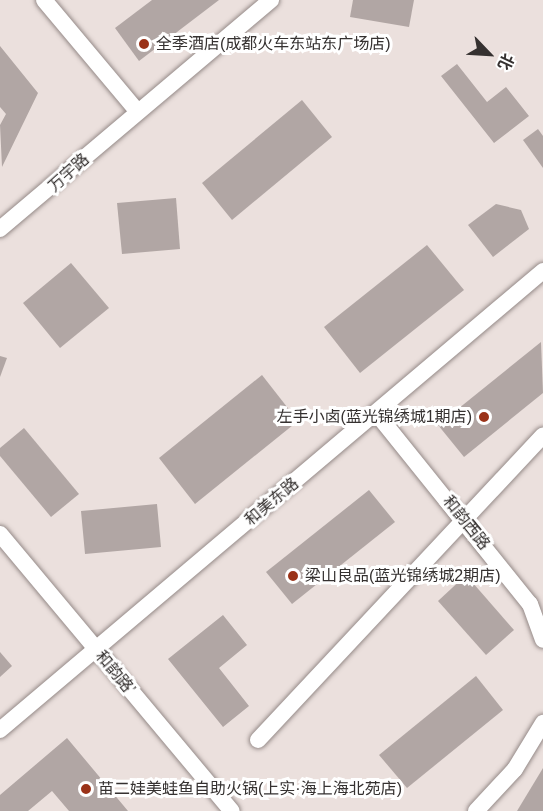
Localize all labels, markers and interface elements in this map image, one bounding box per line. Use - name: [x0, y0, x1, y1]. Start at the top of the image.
- north arrow: [459, 24, 519, 84]
- place label: 全季酒店(成都火车东站东广场店): [156, 34, 391, 54]
- marker: 全季酒店(成都火车东站东广场店): [137, 37, 151, 51]
- text: 北: [495, 51, 517, 73]
- street label: 万宇路: [45, 150, 93, 196]
- place label: 左手小卤(蓝光锦绣城1期店): [276, 407, 472, 427]
- marker: 左手小卤(蓝光锦绣城1期店): [477, 410, 491, 424]
- street label: 和美东路: [241, 474, 303, 530]
- street label: 和韵西路: [438, 492, 494, 554]
- place label: 梁山良品(蓝光锦绣城2期店): [305, 566, 501, 586]
- marker: 梁山良品(蓝光锦绣城2期店): [286, 569, 300, 583]
- street label: 和韵路’: [91, 647, 139, 699]
- place label: 苗二娃美蛙鱼自助火锅(上实·海上海北苑店): [98, 779, 402, 799]
- marker: 苗二娃美蛙鱼自助火锅(上实·海上海北苑店): [79, 782, 93, 796]

